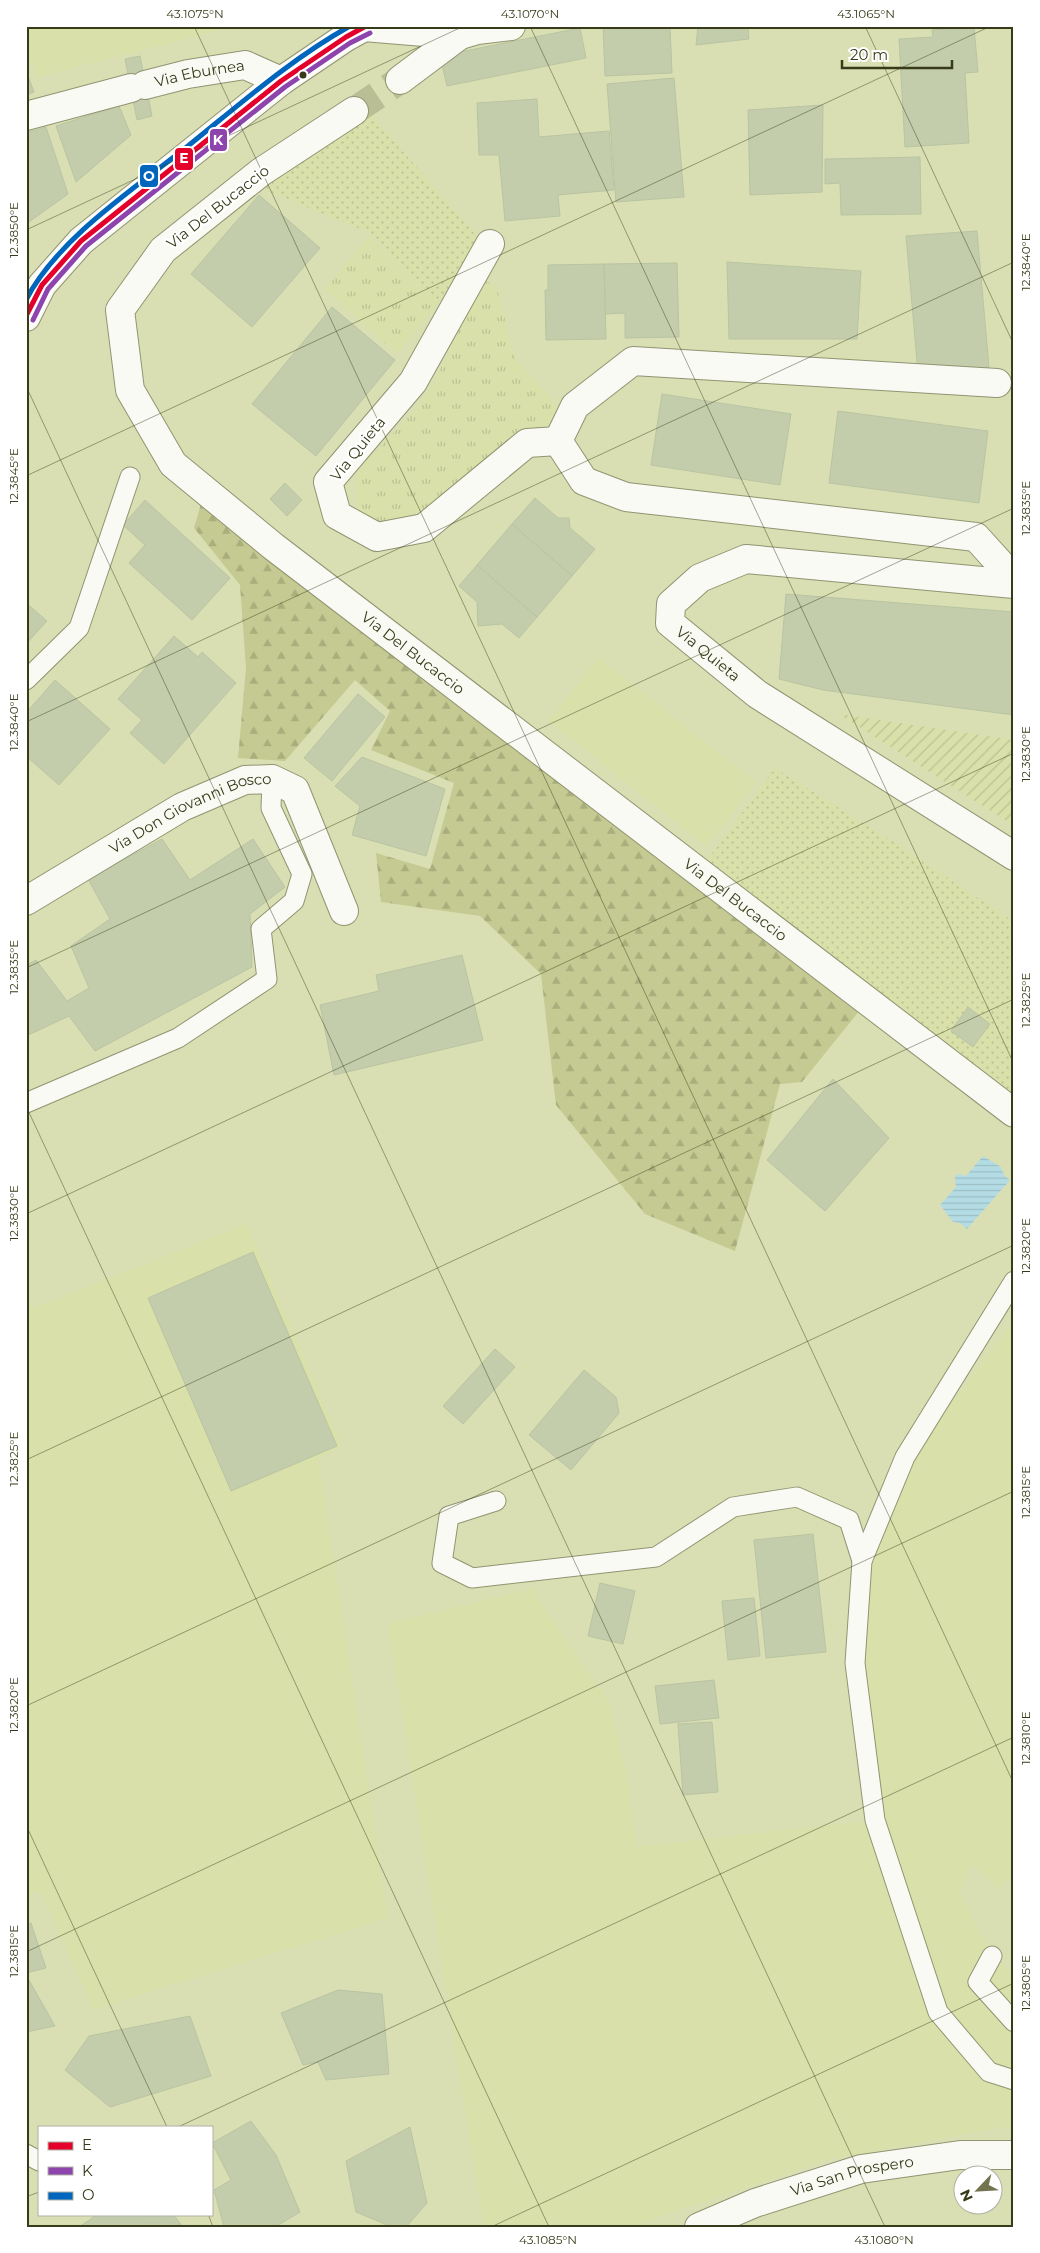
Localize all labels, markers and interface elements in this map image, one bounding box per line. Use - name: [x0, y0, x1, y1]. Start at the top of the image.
- text: 43.1075°N: [166, 6, 224, 21]
- text: 43.1070°N: [501, 6, 559, 21]
- text: 43.1065°N: [837, 6, 895, 21]
- scale bar: [842, 38, 952, 70]
- text: 20 m: [850, 45, 888, 64]
- street label: Via Eburnea: [153, 55, 246, 91]
- unlabelled marker: [298, 70, 308, 80]
- line badge: K: [209, 128, 228, 152]
- text: K: [213, 131, 224, 149]
- line badge: E: [174, 147, 194, 171]
- text: E: [179, 149, 189, 167]
- street label: Via Del Bucaccio: [163, 161, 273, 253]
- line badge: O: [139, 164, 159, 188]
- text: O: [143, 167, 155, 185]
- text: 12.3850°E: [6, 202, 21, 258]
- text: 12.3840°E: [1018, 233, 1033, 291]
- street label: Via Quieta: [326, 413, 389, 485]
- text: 12.3845°E: [6, 448, 21, 504]
- text: 12.3835°E: [1018, 481, 1033, 535]
- street label: Via Del Bucaccio: [358, 607, 469, 698]
- street label: Via Quieta: [672, 622, 744, 686]
- text: 12.3840°E: [6, 693, 21, 751]
- text: 12.3830°E: [1018, 726, 1033, 782]
- street label: Via Don Giovanni Bosco: [105, 769, 272, 858]
- street label: Via Del Bucaccio: [680, 854, 791, 945]
- text: 12.3835°E: [6, 940, 21, 994]
- text: 12.3825°E: [1018, 973, 1033, 1027]
- text: 12.3830°E: [6, 1185, 21, 1241]
- text: 12.3820°E: [1018, 1218, 1033, 1274]
- text: 12.3825°E: [6, 1432, 21, 1486]
- text: 12.3815°E: [1018, 1466, 1033, 1518]
- text: 12.3820°E: [6, 1677, 21, 1733]
- text: 12.3810°E: [1018, 1711, 1033, 1765]
- text: 12.3815°E: [6, 1925, 21, 1977]
- text: 12.3805°E: [1018, 1955, 1033, 2011]
- legend: [38, 2126, 212, 2216]
- text: E: [82, 2135, 92, 2154]
- street label: Via San Prospero: [788, 2152, 915, 2200]
- text: K: [82, 2161, 93, 2180]
- north arrow: [952, 2166, 1002, 2216]
- text: O: [82, 2185, 95, 2204]
- text: N: [956, 2187, 977, 2204]
- text: 43.1085°N: [519, 2232, 577, 2247]
- text: 43.1080°N: [854, 2232, 914, 2247]

